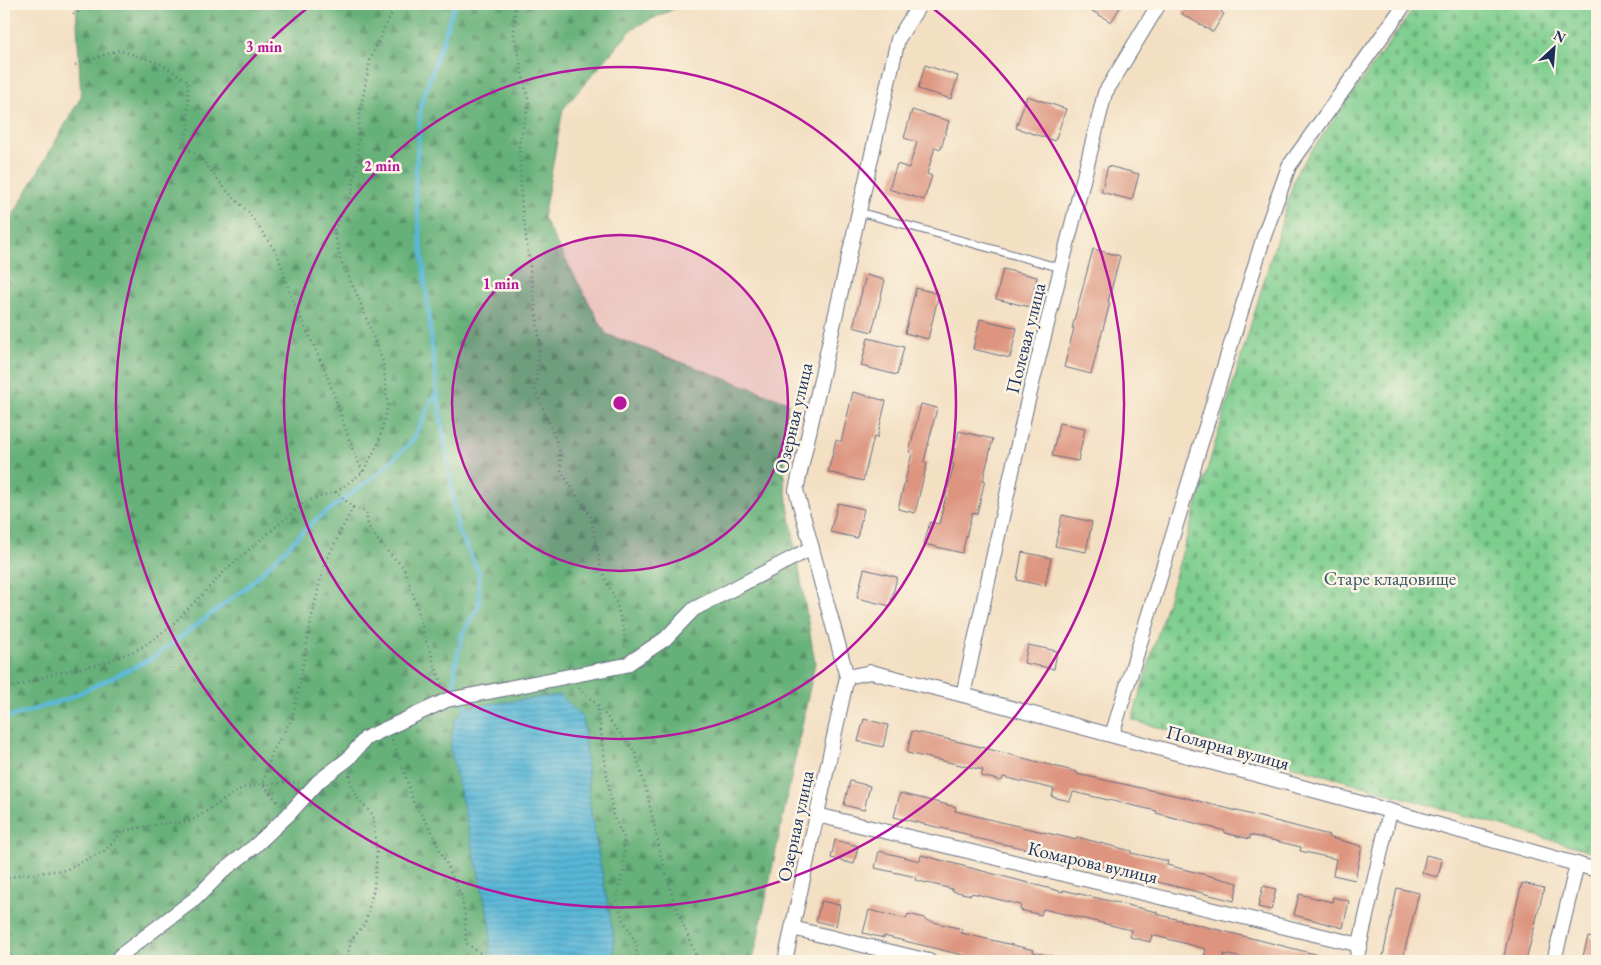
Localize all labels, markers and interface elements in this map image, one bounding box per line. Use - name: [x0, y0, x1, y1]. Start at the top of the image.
- north arrow: [1528, 22, 1578, 72]
- text: N: [1551, 26, 1569, 47]
- text: 3 min: [246, 37, 283, 56]
- text: 2 min: [364, 156, 401, 175]
- text: 1 min: [483, 274, 520, 293]
- street label: Полевая улица: [1000, 280, 1051, 396]
- street label: Озерная улица: [769, 360, 818, 476]
- centre of rings: [611, 394, 629, 412]
- park label: Старе кладовище: [1324, 566, 1456, 591]
- street label: Полярна вулиця: [1164, 719, 1293, 776]
- street label: Озерная улица: [771, 768, 820, 884]
- street label: Комарова вулиця: [1025, 835, 1161, 890]

